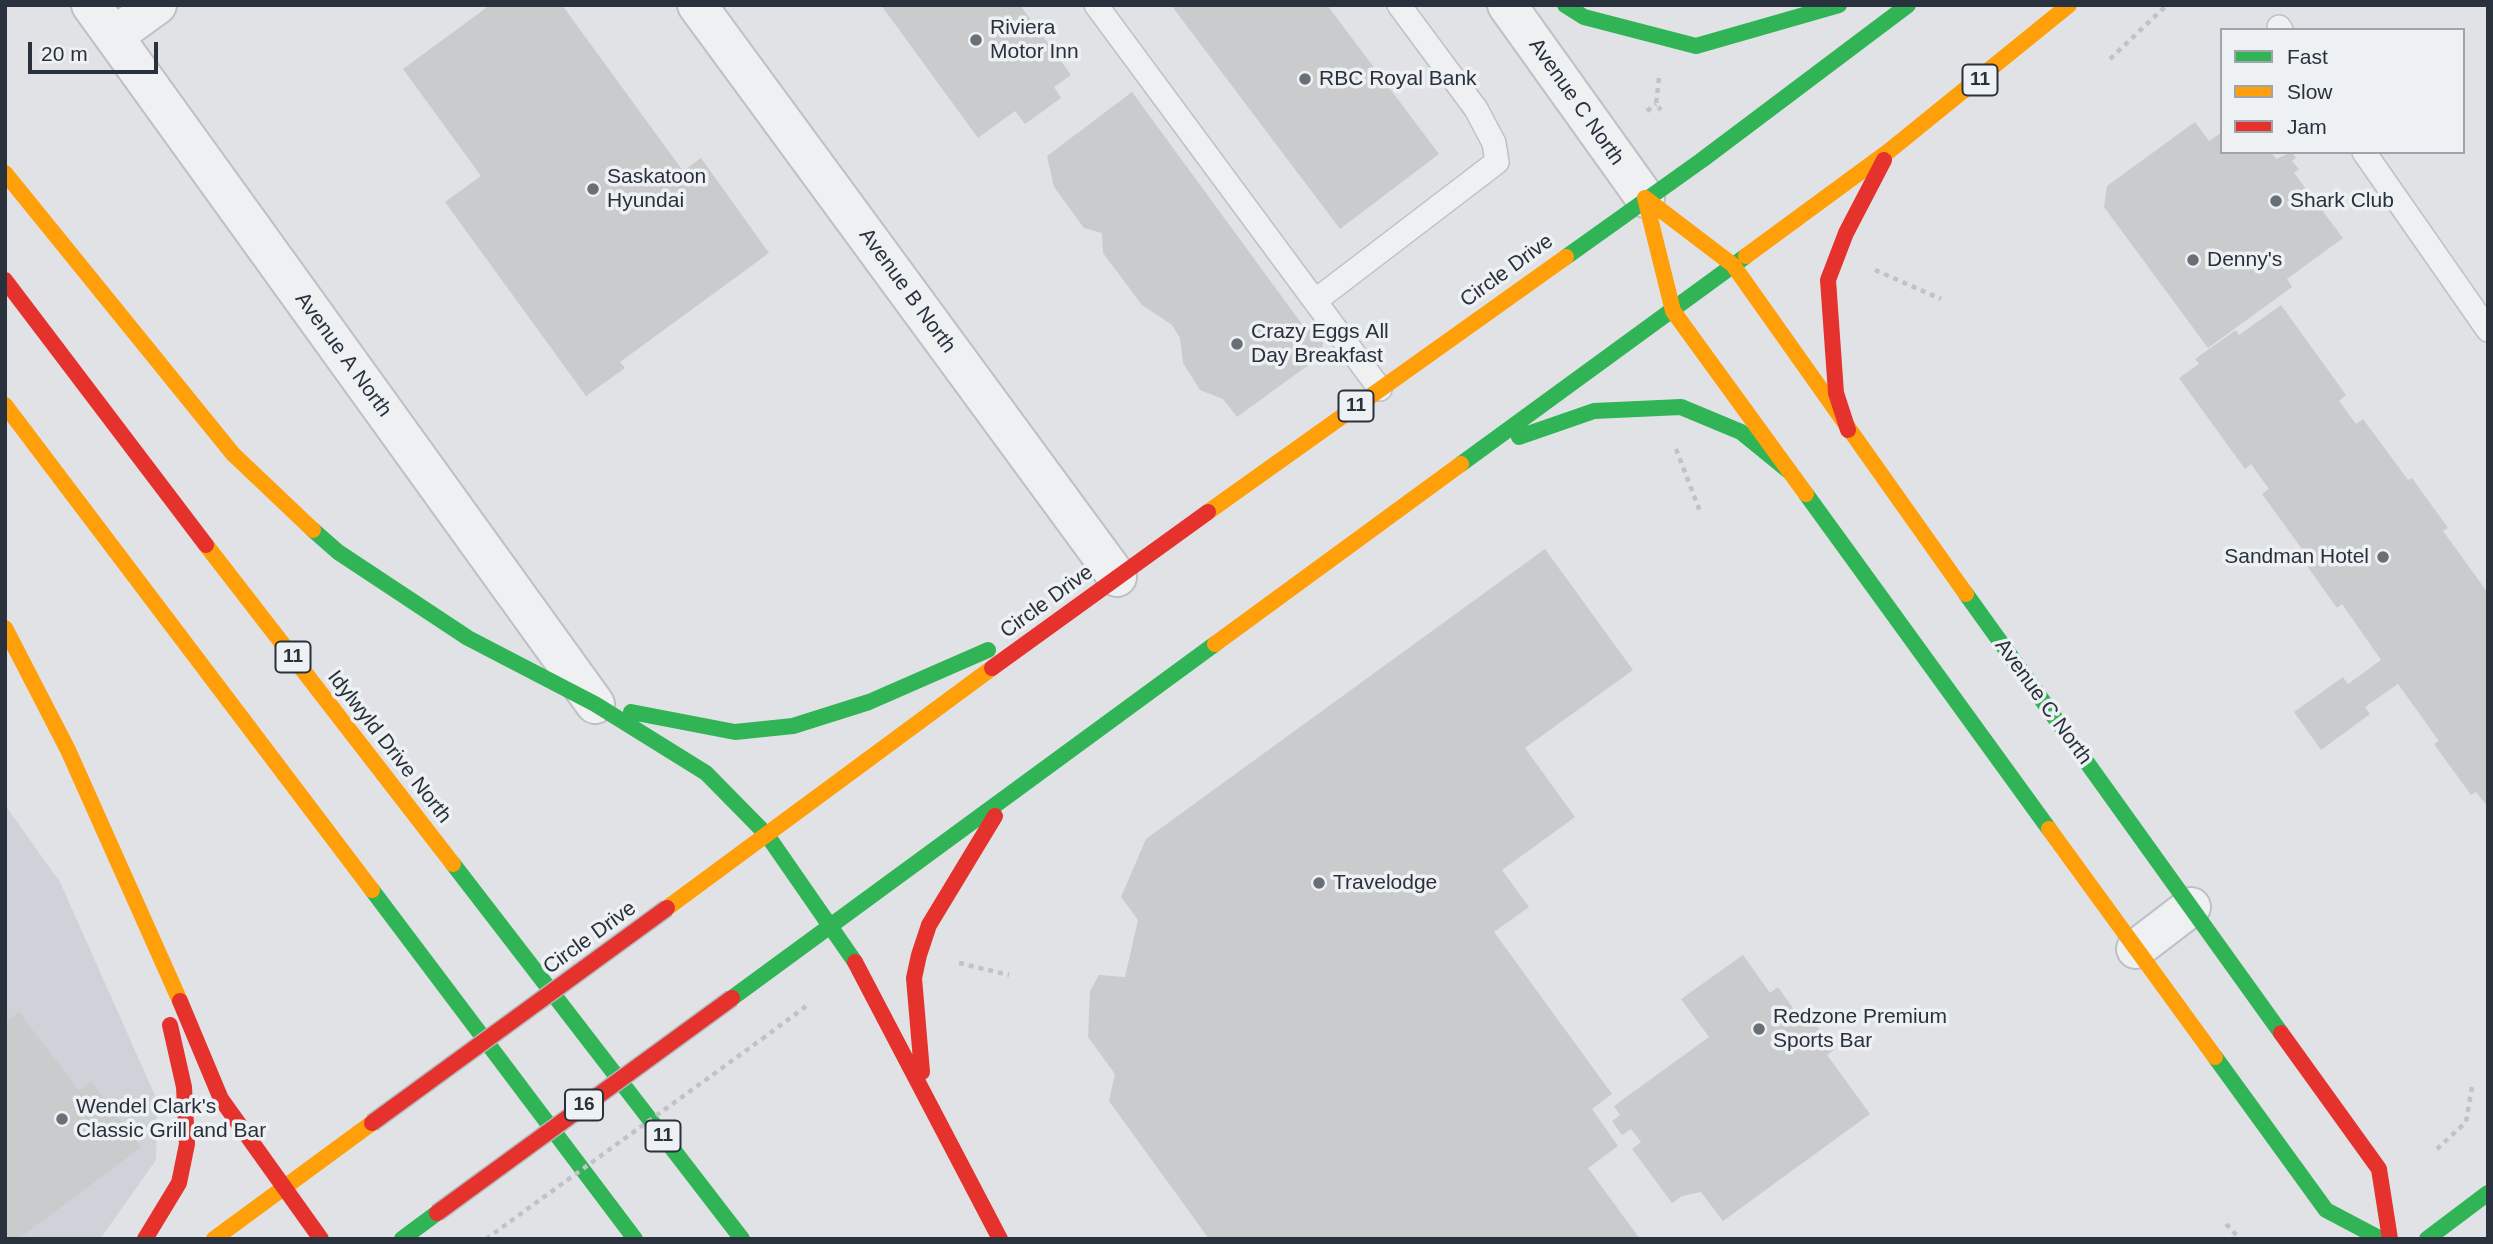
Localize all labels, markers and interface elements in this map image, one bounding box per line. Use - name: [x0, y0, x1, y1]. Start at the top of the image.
- place label: Riviera Motor Inn: [990, 15, 1079, 65]
- scale bar: [32, 28, 161, 72]
- legend: [2220, 28, 2465, 154]
- marker: Riviera Motor Inn: [968, 32, 984, 48]
- street label: Avenue C North: [1523, 34, 1629, 170]
- text: 20 m: [41, 42, 88, 65]
- text: Fast: [2287, 45, 2328, 68]
- road number: 11: [1962, 64, 1997, 96]
- place label: RBC Royal Bank: [1319, 66, 1477, 92]
- marker: RBC Royal Bank: [1297, 71, 1313, 87]
- text: Slow: [2287, 80, 2333, 103]
- text: Jam: [2287, 115, 2327, 138]
- place label: Saskatoon Hyundai: [607, 164, 706, 214]
- marker: Saskatoon Hyundai: [585, 181, 601, 197]
- place label: Shark Club: [2290, 188, 2394, 214]
- marker: Shark Club: [2268, 193, 2284, 209]
- street label: Avenue B North: [853, 224, 961, 358]
- street label: Circle Drive: [1456, 229, 1558, 313]
- place label: Denny's: [2207, 247, 2282, 273]
- marker: Denny's: [2185, 252, 2201, 268]
- street label: Avenue A North: [289, 288, 397, 422]
- place label: Crazy Eggs All Day Breakfast: [1251, 319, 1389, 369]
- marker: Crazy Eggs All Day Breakfast: [1229, 336, 1245, 352]
- road number: 11: [1338, 390, 1374, 422]
- place label: Sandman Hotel: [2224, 544, 2369, 570]
- marker: Sandman Hotel: [2375, 549, 2391, 565]
- street label: Circle Drive: [996, 560, 1098, 644]
- street label: Avenue C North: [1989, 634, 2097, 770]
- road number: 11: [276, 642, 310, 672]
- street label: Idylwyld Drive North: [322, 666, 456, 828]
- place label: Travelodge: [1333, 870, 1437, 896]
- marker: Travelodge: [1311, 875, 1327, 891]
- street label: Circle Drive: [539, 896, 641, 980]
- place label: Redzone Premium Sports Bar: [1773, 1004, 1947, 1054]
- marker: Redzone Premium Sports Bar: [1751, 1021, 1767, 1037]
- road number: 16: [565, 1090, 603, 1120]
- place label: Wendel Clark's Classic Grill and Bar: [76, 1094, 266, 1144]
- marker: Wendel Clark's Classic Grill and Bar: [54, 1111, 70, 1127]
- road number: 11: [646, 1120, 680, 1152]

